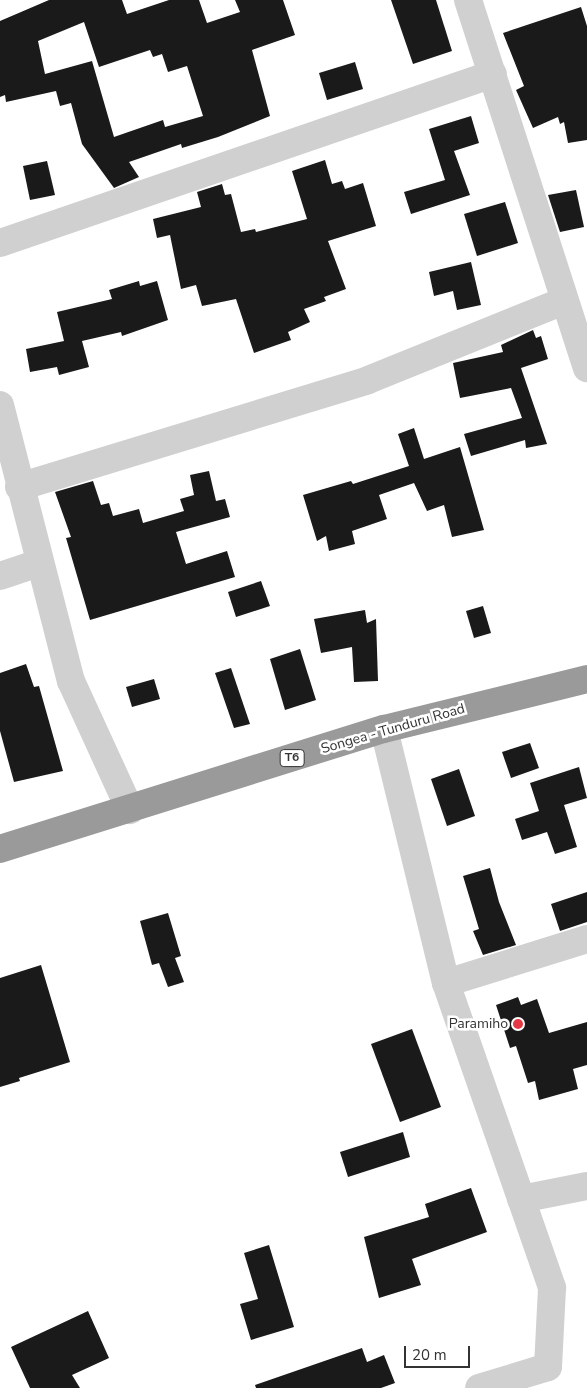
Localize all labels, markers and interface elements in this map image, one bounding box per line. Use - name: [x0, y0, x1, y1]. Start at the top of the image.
- street label: Songea - Tunduru Road: [319, 700, 467, 758]
- road number: T6: [280, 748, 304, 768]
- place label: Paramiho: [449, 1016, 508, 1032]
- marker: Paramiho: [512, 1018, 524, 1030]
- scale bar: [407, 1336, 473, 1368]
- text: 20 m: [412, 1345, 447, 1365]

